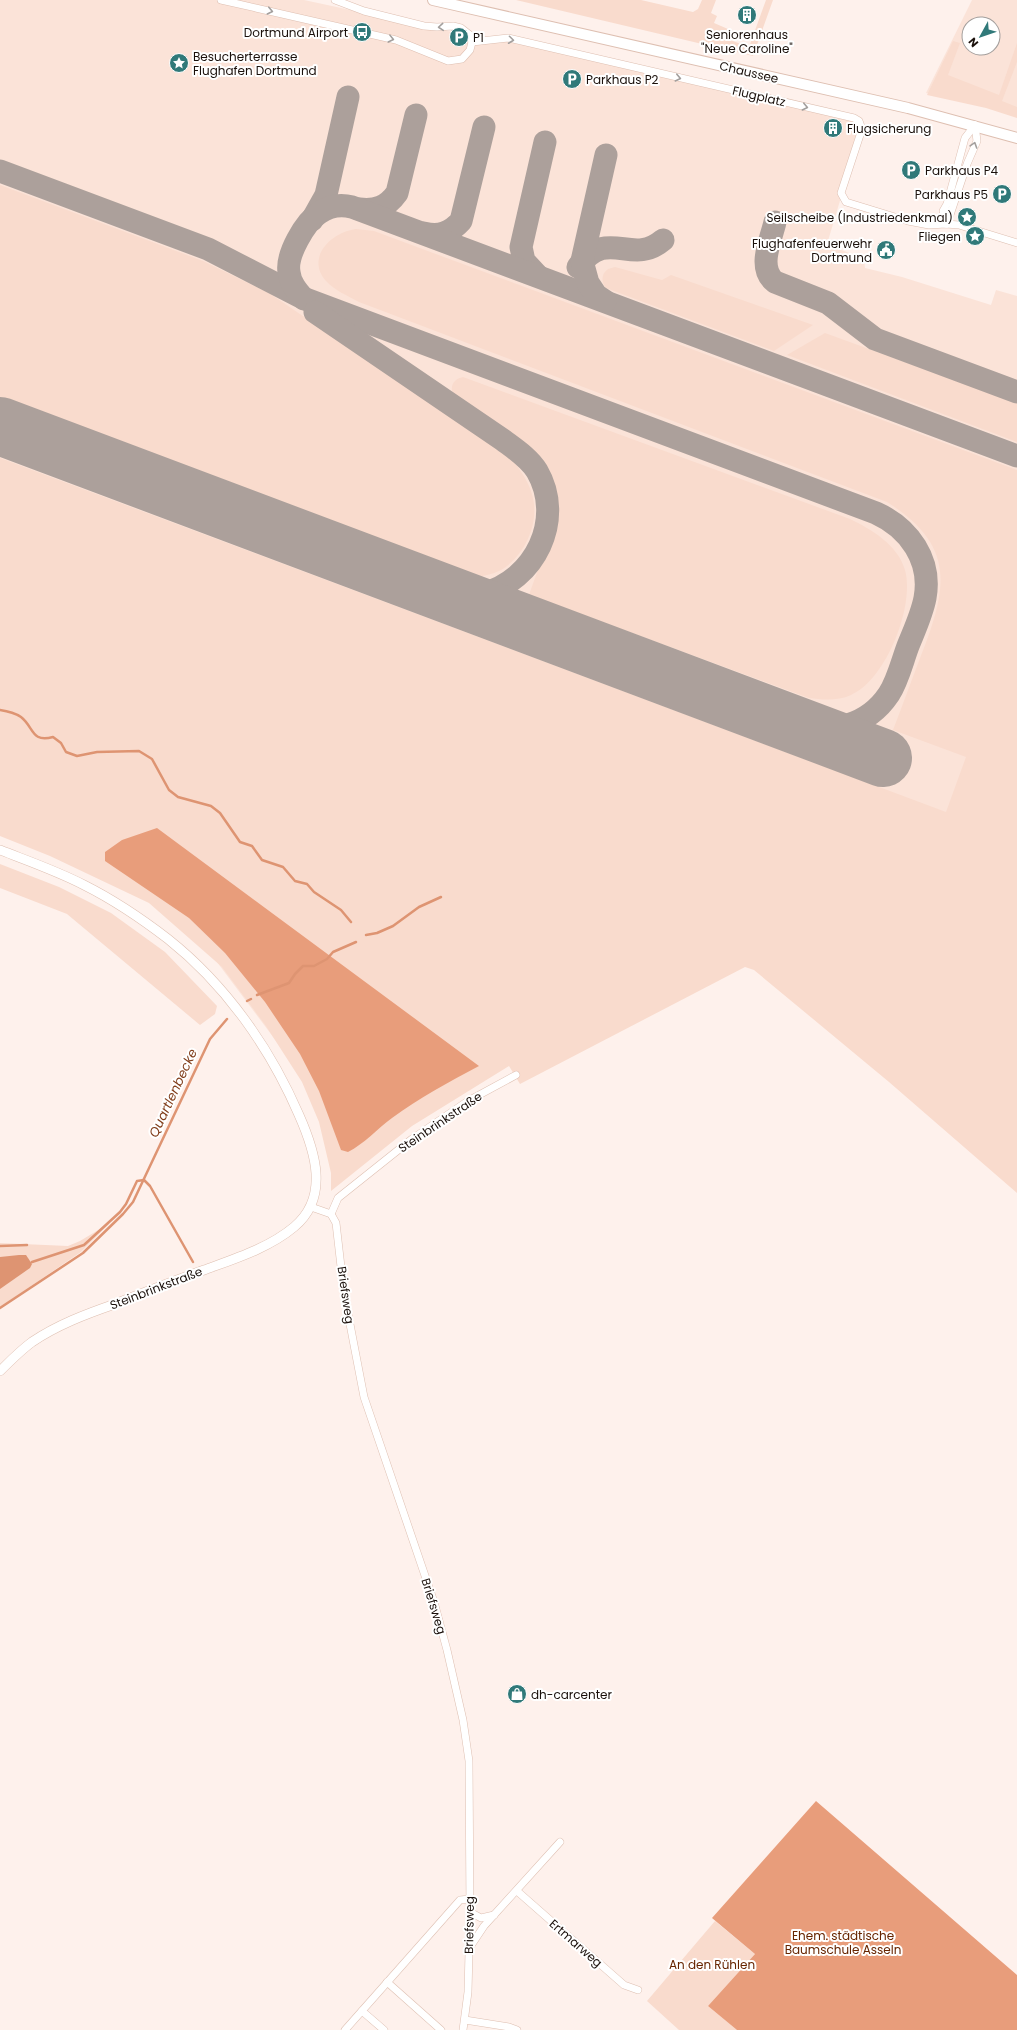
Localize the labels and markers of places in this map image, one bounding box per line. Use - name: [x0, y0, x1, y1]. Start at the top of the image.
- building icon: Seniorenhaus "Neue Caroline": [736, 4, 758, 26]
- bus stop icon: Dortmund Airport: [351, 21, 373, 43]
- place label: Dortmund Airport: [244, 24, 348, 41]
- parking icon: P1: [448, 26, 470, 48]
- place label: Seniorenhaus "Neue Caroline": [701, 26, 793, 57]
- place label: P1: [473, 29, 484, 46]
- place label: Besucherterrasse Flughafen Dortmund: [193, 48, 317, 79]
- place icon: Besucherterrasse Flughafen Dortmund: [168, 52, 190, 74]
- parking icon: Parkhaus P2: [561, 68, 583, 90]
- place label: Parkhaus P2: [586, 71, 659, 88]
- building icon: Flugsicherung: [822, 117, 844, 139]
- place label: Flugsicherung: [847, 120, 931, 137]
- parking icon: Parkhaus P4: [900, 159, 922, 181]
- place label: Parkhaus P4: [925, 162, 999, 179]
- parking icon: Parkhaus P5: [991, 183, 1013, 205]
- place label: Parkhaus P5: [915, 186, 988, 203]
- place icon: Seilscheibe (Industriedenkmal): [956, 206, 978, 228]
- place label: Seilscheibe (Industriedenkmal): [767, 209, 953, 226]
- place icon: Fliegen: [964, 225, 986, 247]
- place label: Fliegen: [918, 228, 961, 245]
- place label: Flughafenfeuerwehr Dortmund: [752, 235, 873, 266]
- public building icon: Flughafenfeuerwehr Dortmund: [875, 239, 897, 261]
- shop icon: dh-carcenter: [506, 1683, 528, 1705]
- place label: dh-carcenter: [531, 1686, 612, 1703]

